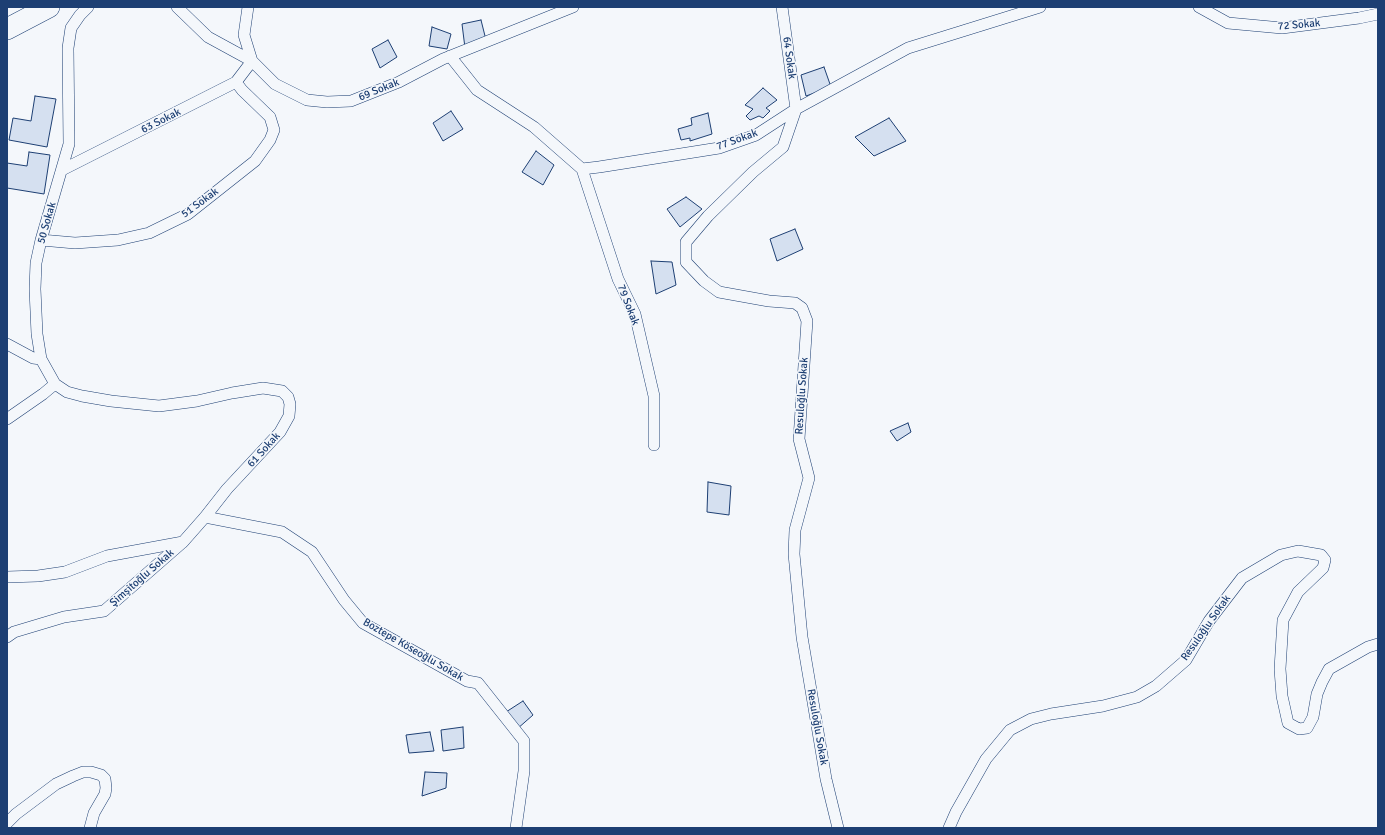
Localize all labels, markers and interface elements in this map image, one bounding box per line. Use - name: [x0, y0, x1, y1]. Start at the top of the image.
- street label: 72 Sokak: [1277, 17, 1321, 33]
- street label: 64 Sokak: [779, 36, 799, 80]
- street label: 69 Sokak: [357, 76, 401, 104]
- street label: 63 Sokak: [139, 105, 183, 137]
- street label: 77 Sokak: [715, 126, 759, 154]
- street label: 51 Sokak: [179, 185, 221, 221]
- street label: 50 Sokak: [35, 201, 59, 245]
- street label: 79 Sokak: [614, 283, 642, 327]
- street label: Resuloğlu Sokak: [793, 357, 811, 435]
- street label: 61 Sokak: [245, 430, 283, 470]
- street label: Şimşitoğlu Sokak: [107, 546, 177, 610]
- street label: Resuloğlu Sokak: [1178, 593, 1234, 663]
- street label: Boztepe Köseoğlu Sokak: [360, 616, 466, 684]
- street label: Resuloğlu Sokak: [804, 688, 830, 766]

